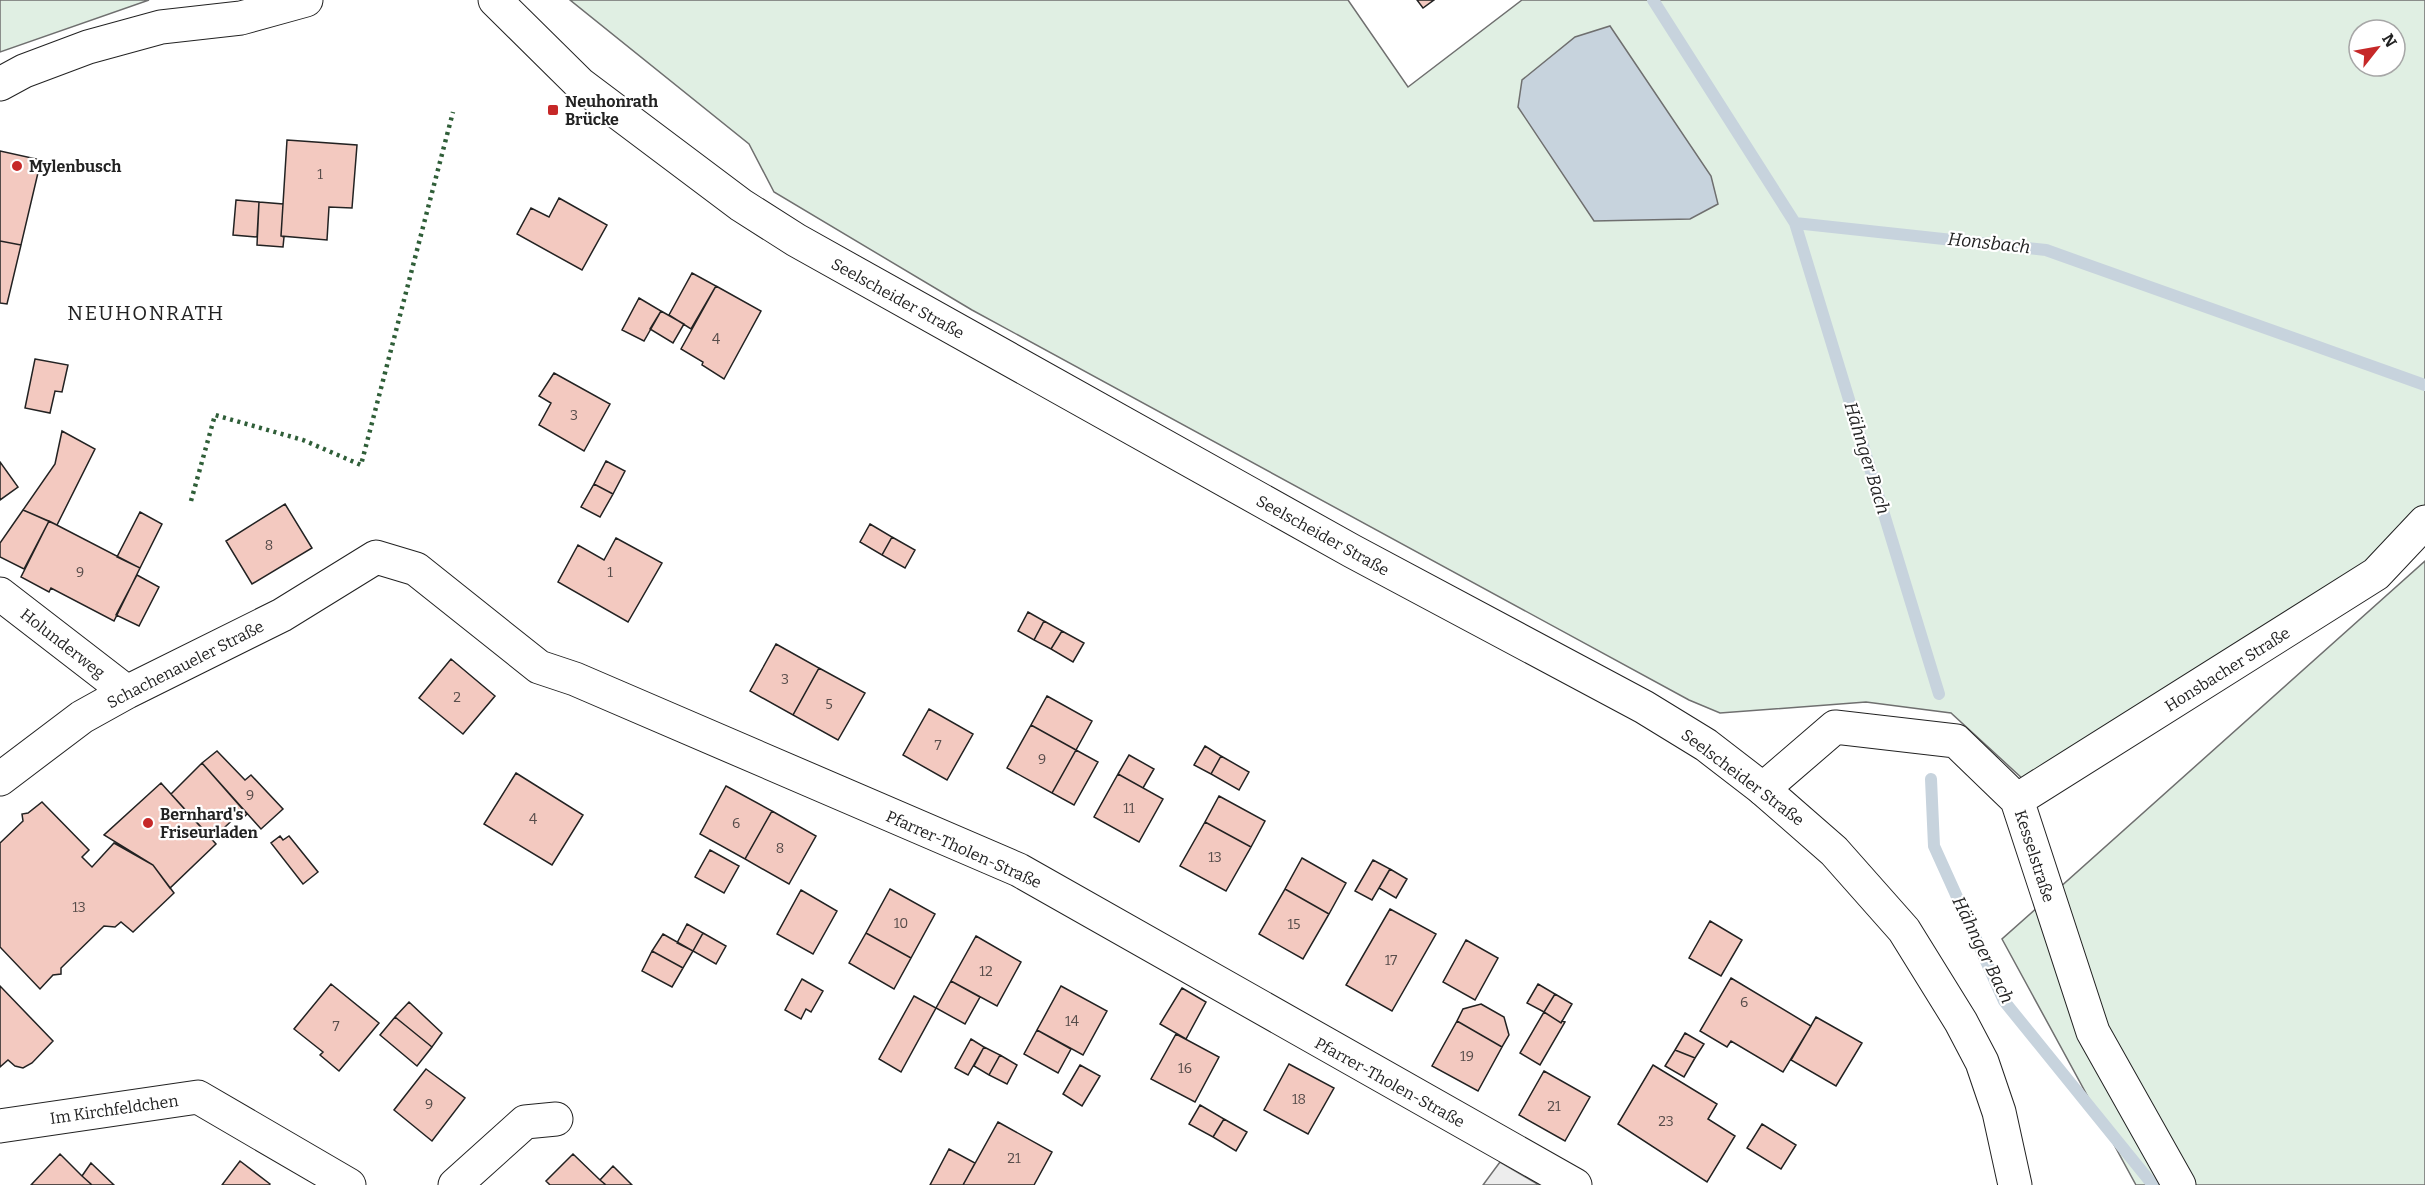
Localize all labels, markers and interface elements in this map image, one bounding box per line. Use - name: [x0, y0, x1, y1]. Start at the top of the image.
- north arrow: [2347, 18, 2407, 78]
- text: N: [2378, 30, 2401, 51]
- place label: Neuhonrath Brücke: [565, 92, 658, 129]
- marker: Neuhonrath Brücke: [546, 103, 560, 117]
- place label: Mylenbusch: [29, 157, 121, 176]
- marker: Mylenbusch: [10, 159, 24, 173]
- house number: 1: [317, 166, 323, 183]
- water label: Honsbach: [1947, 228, 2031, 258]
- street label: Seelscheider Straße: [828, 254, 967, 343]
- district label: NEUHONRATH: [67, 301, 225, 325]
- house number: 4: [712, 331, 720, 348]
- water label: Hähnger Bach: [1839, 399, 1895, 517]
- house number: 3: [570, 407, 578, 424]
- street label: Seelscheider Straße: [1253, 491, 1392, 580]
- house number: 8: [265, 537, 273, 554]
- house number: 9: [76, 564, 84, 581]
- house number: 1: [607, 564, 613, 581]
- street label: Holunderweg: [17, 605, 109, 682]
- street label: Schachenaueler Straße: [104, 617, 267, 712]
- street label: Honsbacher Straße: [2161, 623, 2293, 716]
- house number: 3: [781, 671, 789, 688]
- house number: 2: [453, 689, 461, 706]
- house number: 5: [825, 696, 833, 713]
- street label: Seelscheider Straße: [1678, 725, 1808, 830]
- house number: 7: [934, 737, 942, 754]
- house number: 9: [1038, 751, 1046, 768]
- house number: 9: [246, 787, 254, 804]
- house number: 11: [1123, 800, 1135, 817]
- place label: Bernhard's Friseurladen: [160, 805, 259, 842]
- street label: Pfarrer-Tholen-Straße: [883, 807, 1044, 892]
- street label: Kesselstraße: [2011, 808, 2058, 905]
- house number: 4: [529, 811, 537, 828]
- house number: 6: [732, 815, 740, 832]
- marker: Bernhard's Friseurladen: [141, 816, 155, 830]
- house number: 8: [776, 840, 784, 857]
- house number: 13: [1208, 849, 1222, 866]
- water label: Hähnger Bach: [1948, 893, 2018, 1007]
- house number: 13: [72, 899, 86, 916]
- house number: 10: [894, 915, 908, 932]
- house number: 15: [1287, 916, 1301, 933]
- house number: 17: [1385, 952, 1397, 969]
- house number: 12: [979, 963, 993, 980]
- house number: 6: [1740, 994, 1748, 1011]
- house number: 14: [1065, 1013, 1079, 1030]
- house number: 7: [332, 1018, 340, 1035]
- street label: Pfarrer-Tholen-Straße: [1312, 1033, 1468, 1131]
- house number: 19: [1460, 1048, 1474, 1065]
- house number: 16: [1178, 1060, 1192, 1077]
- street label: Im Kirchfeldchen: [49, 1091, 180, 1128]
- house number: 18: [1292, 1091, 1306, 1108]
- house number: 9: [425, 1096, 433, 1113]
- house number: 21: [1547, 1098, 1561, 1115]
- house number: 23: [1658, 1113, 1674, 1130]
- house number: 21: [1007, 1150, 1021, 1167]

